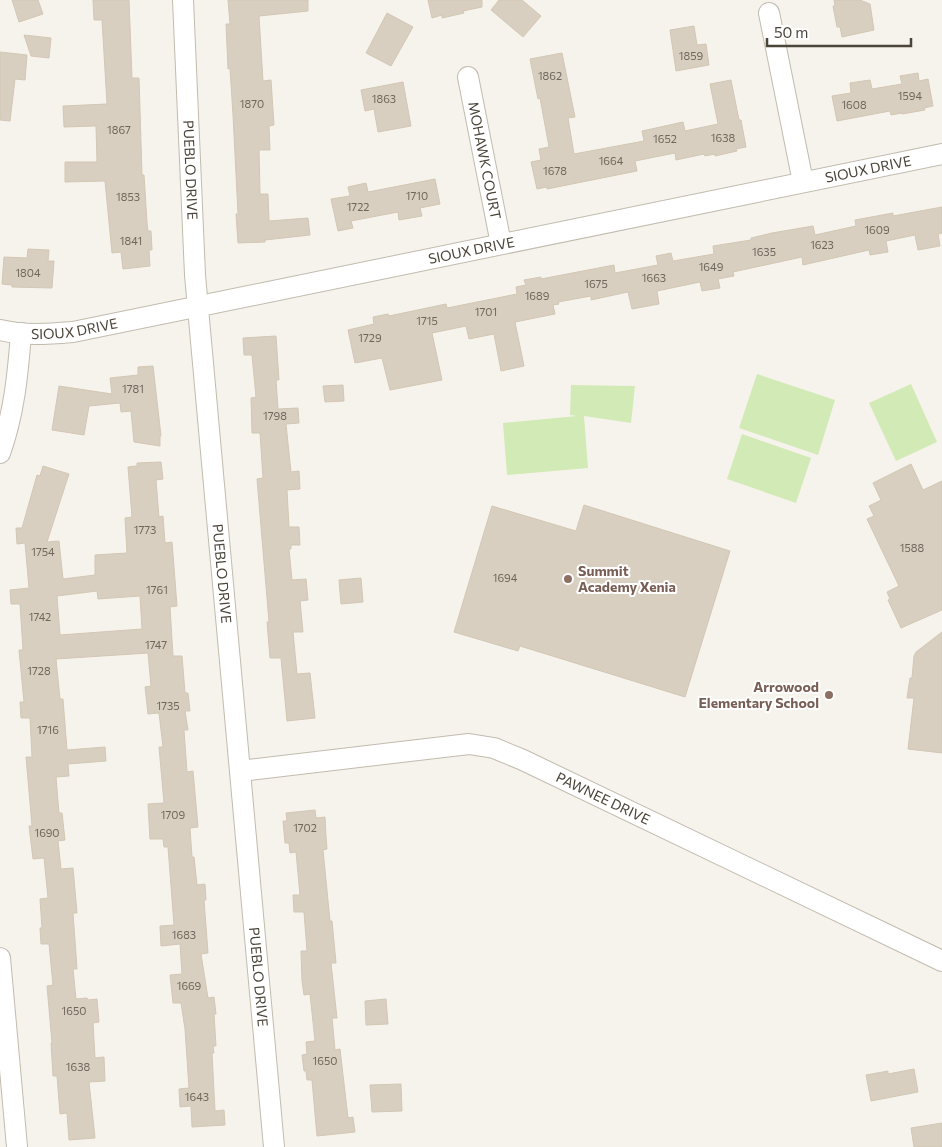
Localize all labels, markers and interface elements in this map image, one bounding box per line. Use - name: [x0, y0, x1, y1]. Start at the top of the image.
- scale bar: [767, 15, 911, 47]
- text: 50 m: [774, 23, 808, 41]
- house number: 1859: [679, 49, 704, 62]
- house number: 1862: [538, 69, 562, 82]
- house number: 1594: [898, 89, 923, 102]
- house number: 1863: [372, 92, 396, 105]
- house number: 1870: [240, 97, 264, 110]
- house number: 1608: [841, 98, 867, 111]
- street label: MOHAWK COURT: [465, 100, 505, 221]
- street label: PUEBLO DRIVE: [180, 120, 202, 220]
- house number: 1867: [107, 123, 131, 136]
- house number: 1638: [711, 131, 735, 144]
- house number: 1652: [653, 132, 677, 145]
- street label: SIOUX DRIVE: [823, 152, 913, 186]
- house number: 1664: [599, 154, 624, 167]
- house number: 1678: [543, 164, 567, 177]
- house number: 1710: [406, 189, 428, 202]
- house number: 1853: [116, 190, 140, 203]
- house number: 1722: [347, 200, 369, 213]
- house number: 1609: [864, 223, 890, 236]
- street label: SIOUX DRIVE: [427, 233, 516, 267]
- house number: 1841: [120, 234, 142, 247]
- house number: 1623: [810, 238, 834, 251]
- house number: 1635: [752, 245, 776, 258]
- house number: 1649: [699, 260, 724, 273]
- house number: 1804: [15, 266, 41, 279]
- house number: 1663: [642, 271, 666, 284]
- house number: 1675: [584, 277, 608, 290]
- house number: 1689: [525, 289, 550, 302]
- house number: 1701: [475, 305, 497, 318]
- street label: SIOUX DRIVE: [31, 314, 119, 342]
- house number: 1715: [416, 314, 438, 327]
- house number: 1729: [358, 331, 382, 344]
- house number: 1781: [122, 382, 144, 395]
- house number: 1798: [263, 409, 287, 422]
- house number: 1773: [134, 523, 156, 536]
- street label: PUEBLO DRIVE: [210, 523, 236, 624]
- house number: 1588: [900, 541, 925, 554]
- house number: 1754: [31, 545, 55, 558]
- place label: Summit Academy Xenia: [578, 562, 676, 595]
- house number: 1694: [493, 571, 518, 584]
- marker: Summit Academy Xenia: [562, 573, 574, 585]
- house number: 1761: [146, 583, 168, 596]
- house number: 1742: [29, 610, 51, 623]
- house number: 1747: [145, 638, 167, 651]
- house number: 1728: [27, 664, 51, 677]
- place label: Arrowood Elementary School: [699, 678, 819, 711]
- marker: Arrowood Elementary School: [823, 689, 835, 701]
- house number: 1735: [156, 699, 180, 712]
- house number: 1716: [37, 723, 59, 736]
- street label: PAWNEE DRIVE: [553, 768, 653, 828]
- house number: 1709: [161, 808, 185, 821]
- house number: 1702: [293, 821, 317, 834]
- house number: 1690: [34, 826, 60, 839]
- street label: PUEBLO DRIVE: [246, 926, 272, 1027]
- house number: 1683: [172, 928, 196, 941]
- house number: 1669: [177, 979, 202, 992]
- house number: 1650: [62, 1004, 86, 1017]
- house number: 1650: [313, 1054, 337, 1067]
- house number: 1638: [66, 1060, 90, 1073]
- house number: 1643: [185, 1090, 209, 1103]

